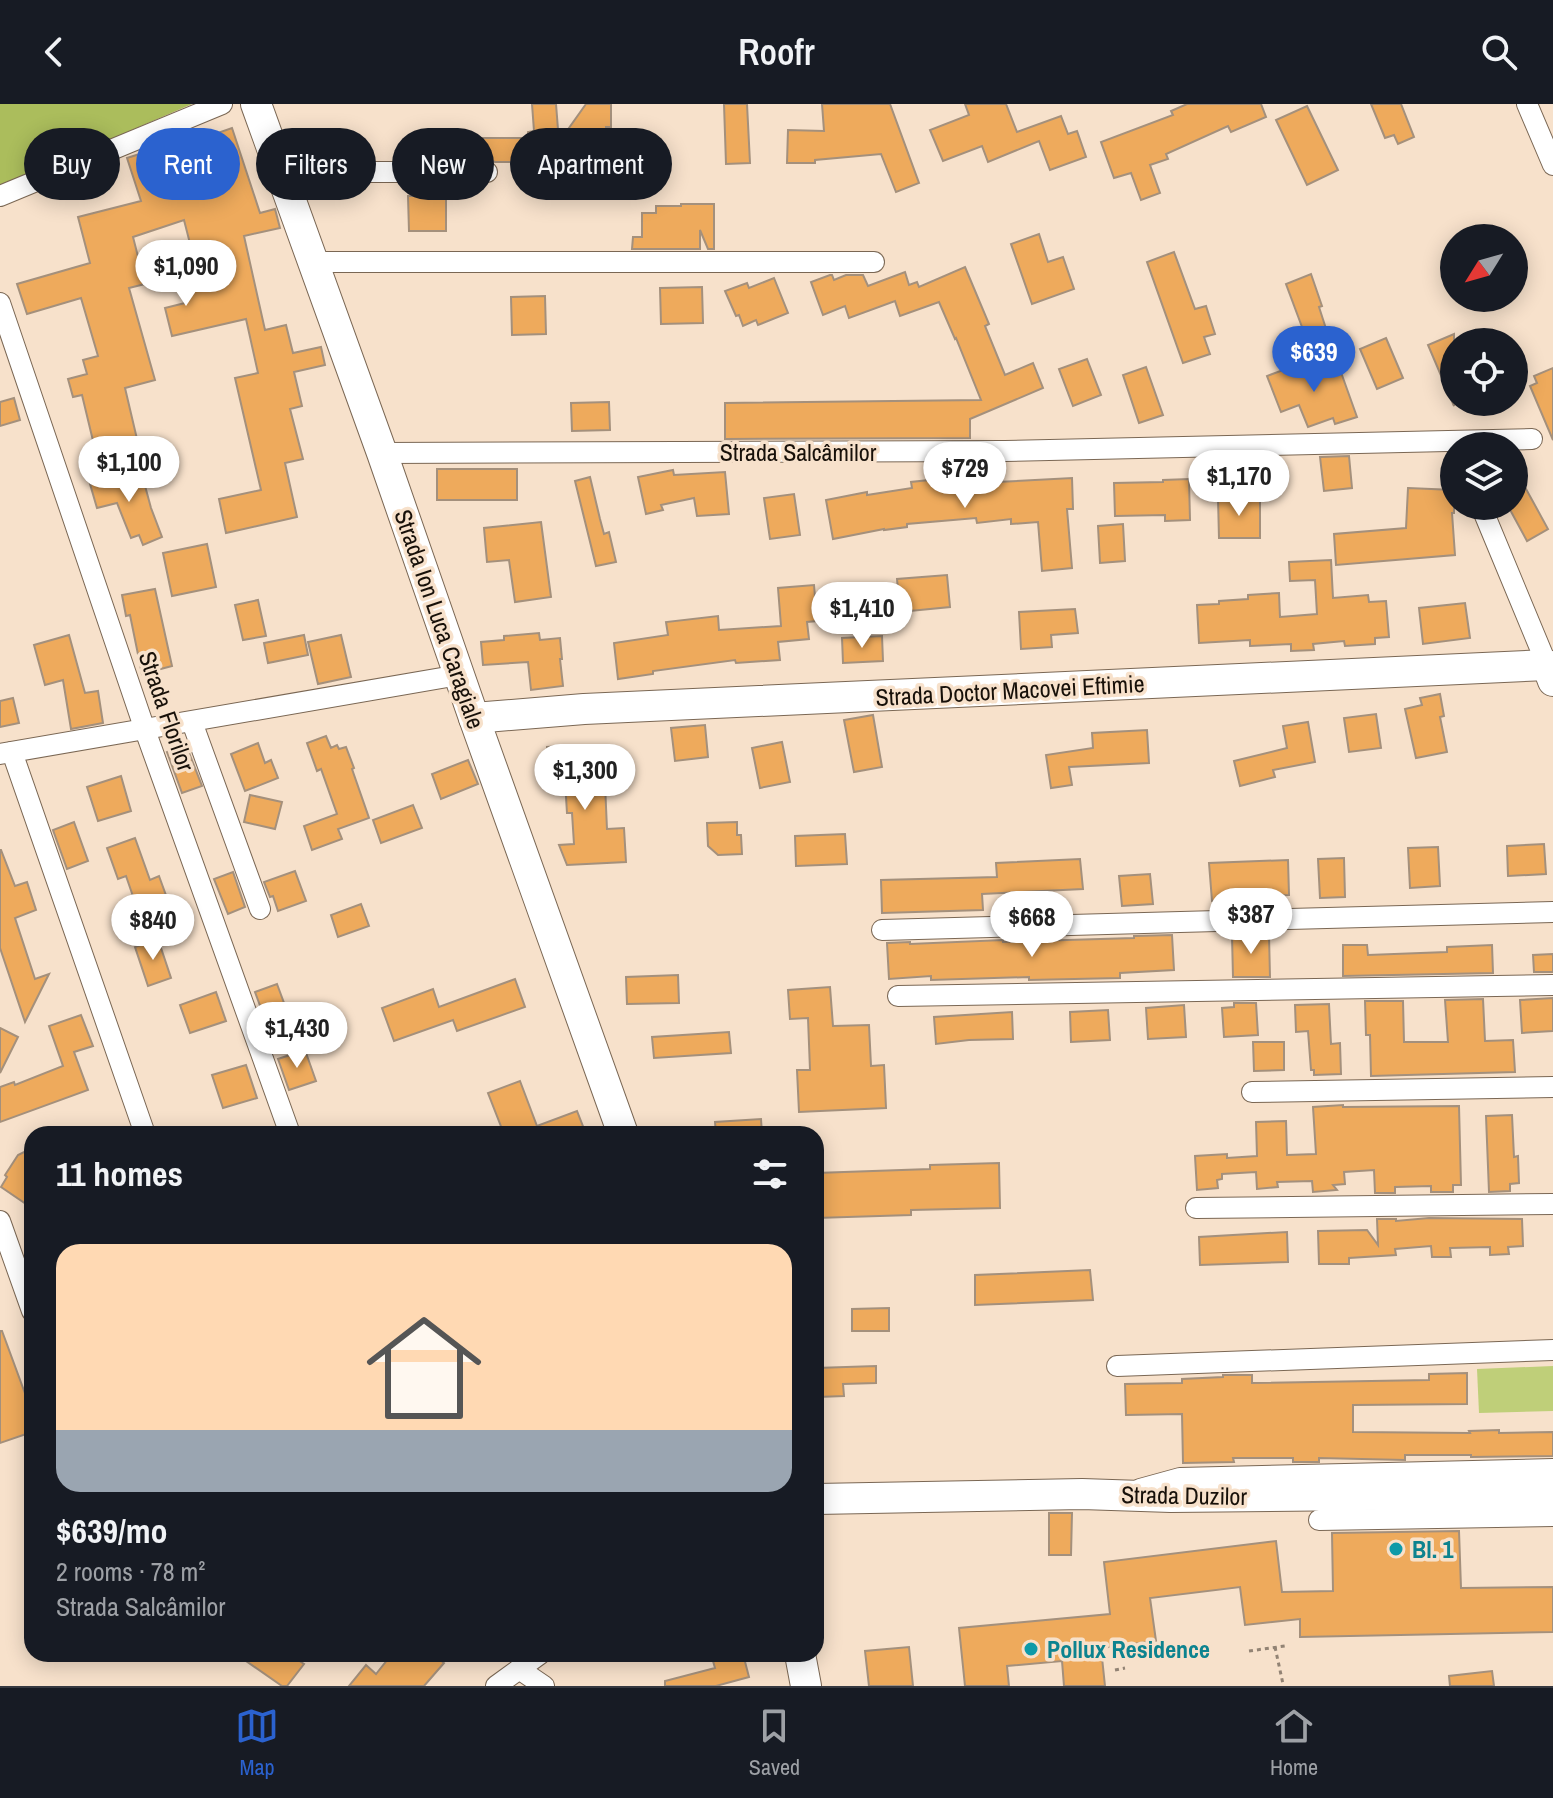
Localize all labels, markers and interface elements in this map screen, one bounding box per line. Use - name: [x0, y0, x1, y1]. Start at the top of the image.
- text: Roofr: [738, 28, 815, 76]
- icon: back: [32, 30, 76, 74]
- icon: search: [1477, 30, 1521, 74]
- chip: Buy: [24, 128, 120, 200]
- chip: Rent: [136, 128, 240, 200]
- chip: Filters: [256, 128, 376, 200]
- chip: New: [392, 128, 494, 200]
- chip: Apartment: [510, 128, 672, 200]
- north arrow: [1440, 224, 1528, 312]
- map controls: [1440, 224, 1528, 520]
- pin: $1,090: [121, 240, 251, 308]
- text: $1,090: [153, 248, 219, 283]
- pin: $639: [1267, 326, 1361, 394]
- button: locate: [1440, 328, 1528, 416]
- text: $639: [1290, 334, 1338, 369]
- button: layers: [1440, 432, 1528, 520]
- pin: $1,100: [64, 436, 194, 504]
- street label: Strada Salcâmilor: [720, 436, 877, 468]
- pin: $729: [918, 442, 1012, 510]
- text: $1,100: [96, 444, 162, 479]
- text: $729: [941, 450, 989, 485]
- pin: $1,170: [1174, 450, 1304, 518]
- text: $1,170: [1206, 458, 1272, 493]
- street label: Strada Ion Luca Caragiale: [387, 505, 493, 733]
- pin: $1,410: [797, 582, 927, 650]
- text: $1,410: [829, 590, 895, 625]
- street label: Strada Florilor: [132, 647, 203, 776]
- street label: Strada Doctor Macovei Eftimie: [875, 667, 1145, 713]
- pin: $1,300: [520, 744, 650, 812]
- text: $1,300: [552, 752, 618, 787]
- pin: $387: [1204, 888, 1298, 956]
- pin: $668: [985, 891, 1079, 959]
- pin: $840: [106, 894, 200, 962]
- text: $387: [1227, 896, 1275, 931]
- text: $668: [1008, 899, 1056, 934]
- text: $840: [129, 902, 177, 937]
- pin: $1,430: [232, 1002, 362, 1070]
- text: $1,430: [264, 1010, 330, 1045]
- text: 11 homes: [56, 1151, 183, 1197]
- icon: filters: [748, 1152, 792, 1196]
- icon: home: [352, 1296, 496, 1440]
- street label: Strada Duzilor: [1121, 1478, 1248, 1512]
- text: $639/mo: [56, 1508, 168, 1554]
- place label: Bl. 1: [1412, 1533, 1454, 1565]
- marker: Bl. 1: [1387, 1540, 1405, 1558]
- text: 2 rooms · 78 m²: [56, 1554, 205, 1589]
- text: Strada Salcâmilor: [56, 1589, 225, 1624]
- place label: Pollux Residence: [1047, 1633, 1210, 1665]
- marker: Pollux Residence: [1022, 1640, 1040, 1658]
- tab: Map: [235, 1704, 279, 1782]
- tab: Saved: [749, 1704, 800, 1782]
- tab: Home: [1270, 1704, 1318, 1782]

